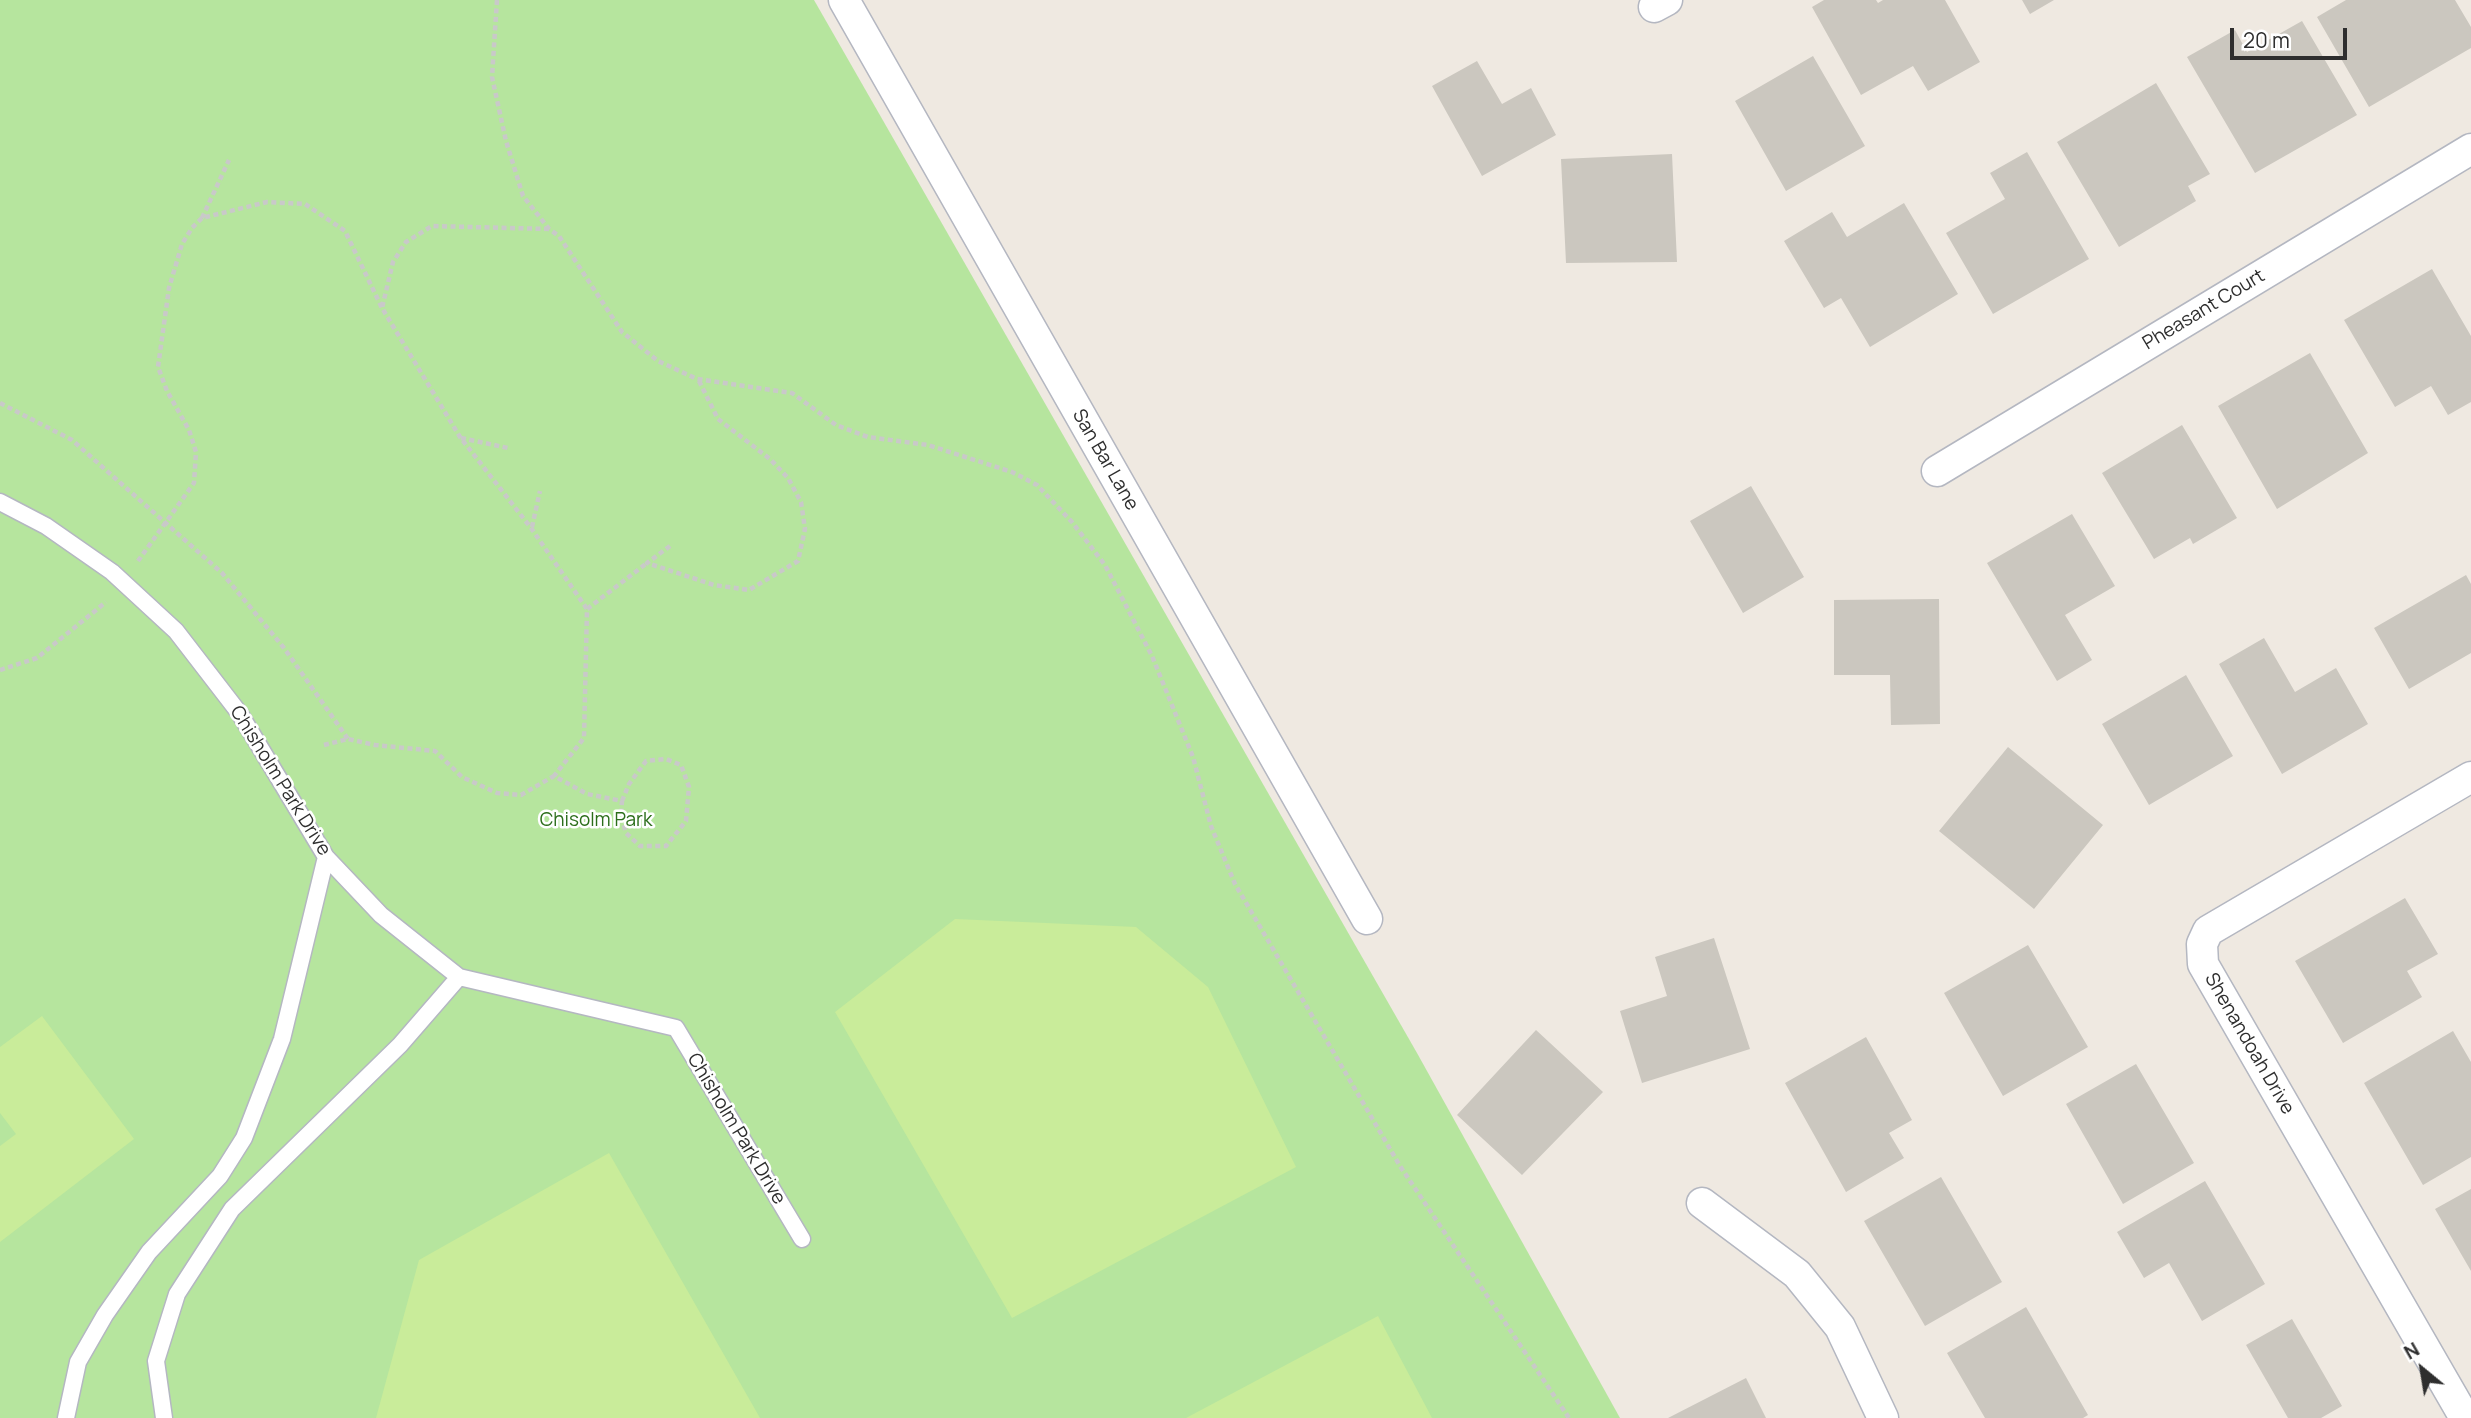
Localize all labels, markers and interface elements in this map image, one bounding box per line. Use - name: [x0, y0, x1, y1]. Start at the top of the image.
- scale bar: [2233, 14, 2350, 58]
- text: 20 m: [2243, 26, 2290, 54]
- street label: Pheasant Court: [2139, 265, 2269, 355]
- street label: San Bar Lane: [1067, 405, 1143, 515]
- street label: Chisholm Park Drive: [225, 702, 335, 860]
- park label: Chisolm Park: [540, 810, 652, 832]
- street label: Shenandoah Drive: [2199, 969, 2299, 1119]
- street label: Chisholm Park Drive: [682, 1049, 790, 1209]
- north arrow: [2387, 1334, 2457, 1404]
- text: N: [2399, 1336, 2424, 1365]

